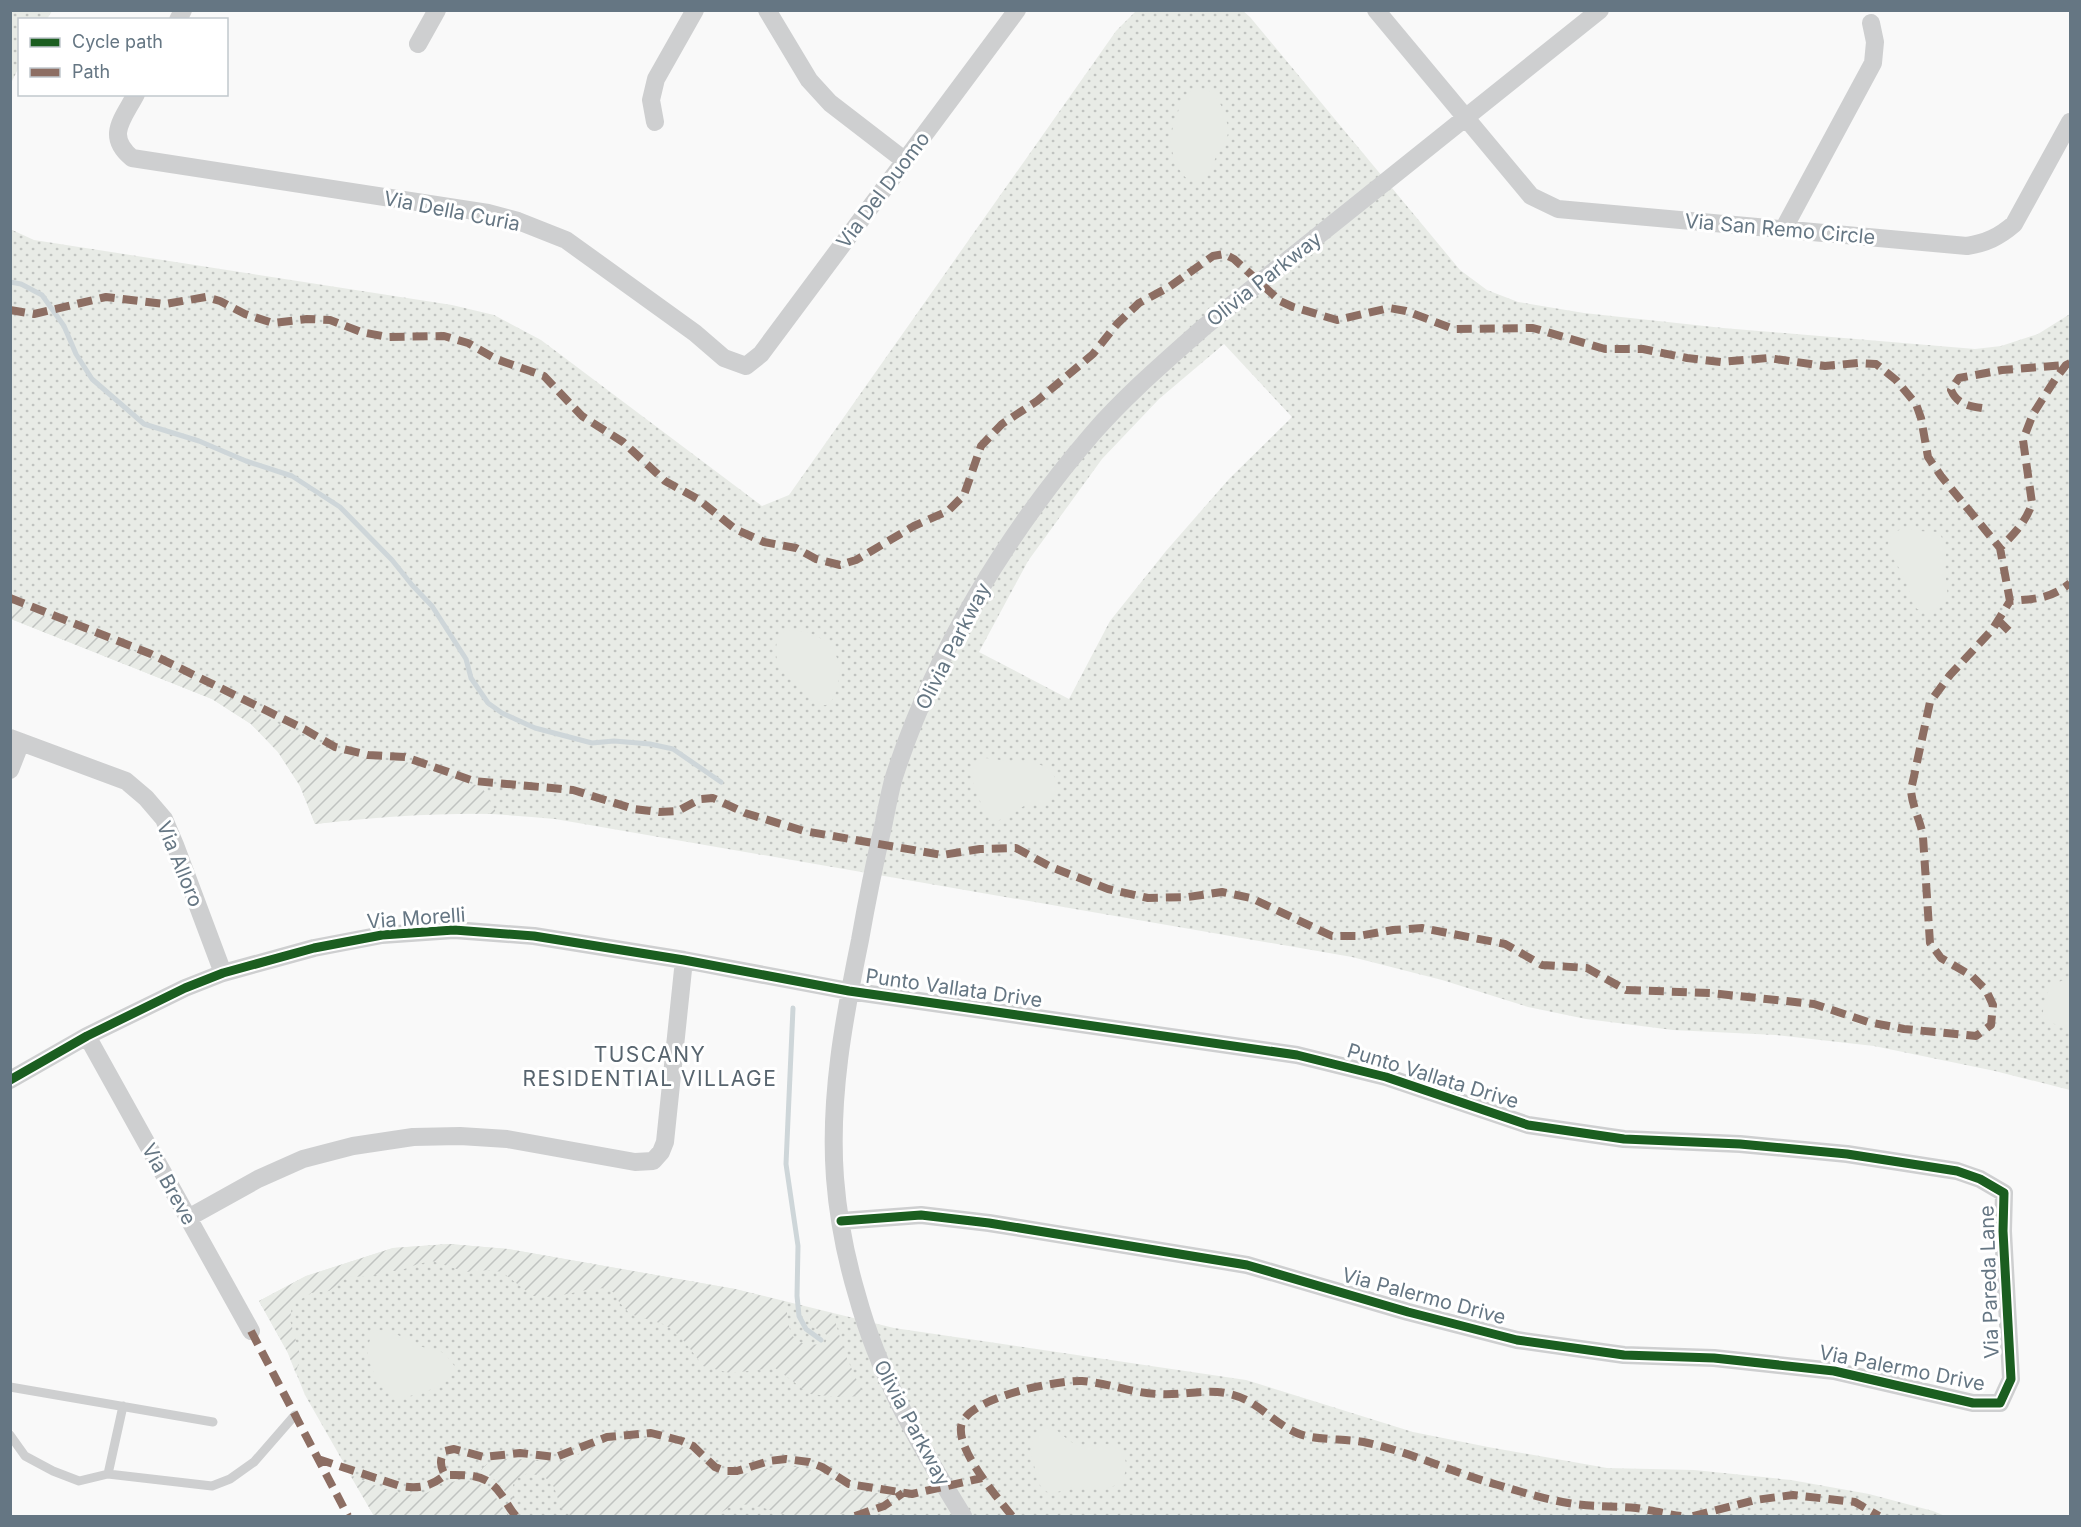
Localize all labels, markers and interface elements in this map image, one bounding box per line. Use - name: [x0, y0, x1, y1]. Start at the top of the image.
- legend: [18, 18, 228, 96]
- text: Cycle path: [72, 31, 163, 52]
- text: Path: [72, 61, 110, 82]
- street label: Via Del Duomo: [831, 127, 935, 253]
- street label: Via Della Curia: [382, 186, 522, 236]
- street label: Via San Remo Circle: [1684, 209, 1876, 249]
- street label: Olivia Parkway: [1202, 227, 1326, 331]
- street label: Olivia Parkway: [911, 578, 995, 714]
- street label: Via Alloro: [152, 818, 208, 910]
- street label: Via Morelli: [366, 903, 466, 933]
- street label: Punto Vallata Drive: [864, 964, 1044, 1012]
- street label: Punto Vallata Drive: [1344, 1038, 1522, 1114]
- district label: TUSCANY RESIDENTIAL VILLAGE: [523, 1042, 777, 1091]
- street label: Via Breve: [137, 1139, 201, 1229]
- street label: Via Pareda Lane: [1974, 1205, 2004, 1359]
- street label: Via Palermo Drive: [1339, 1263, 1509, 1329]
- street label: Via Palermo Drive: [1817, 1340, 1987, 1396]
- street label: Olivia Parkway: [869, 1356, 955, 1490]

